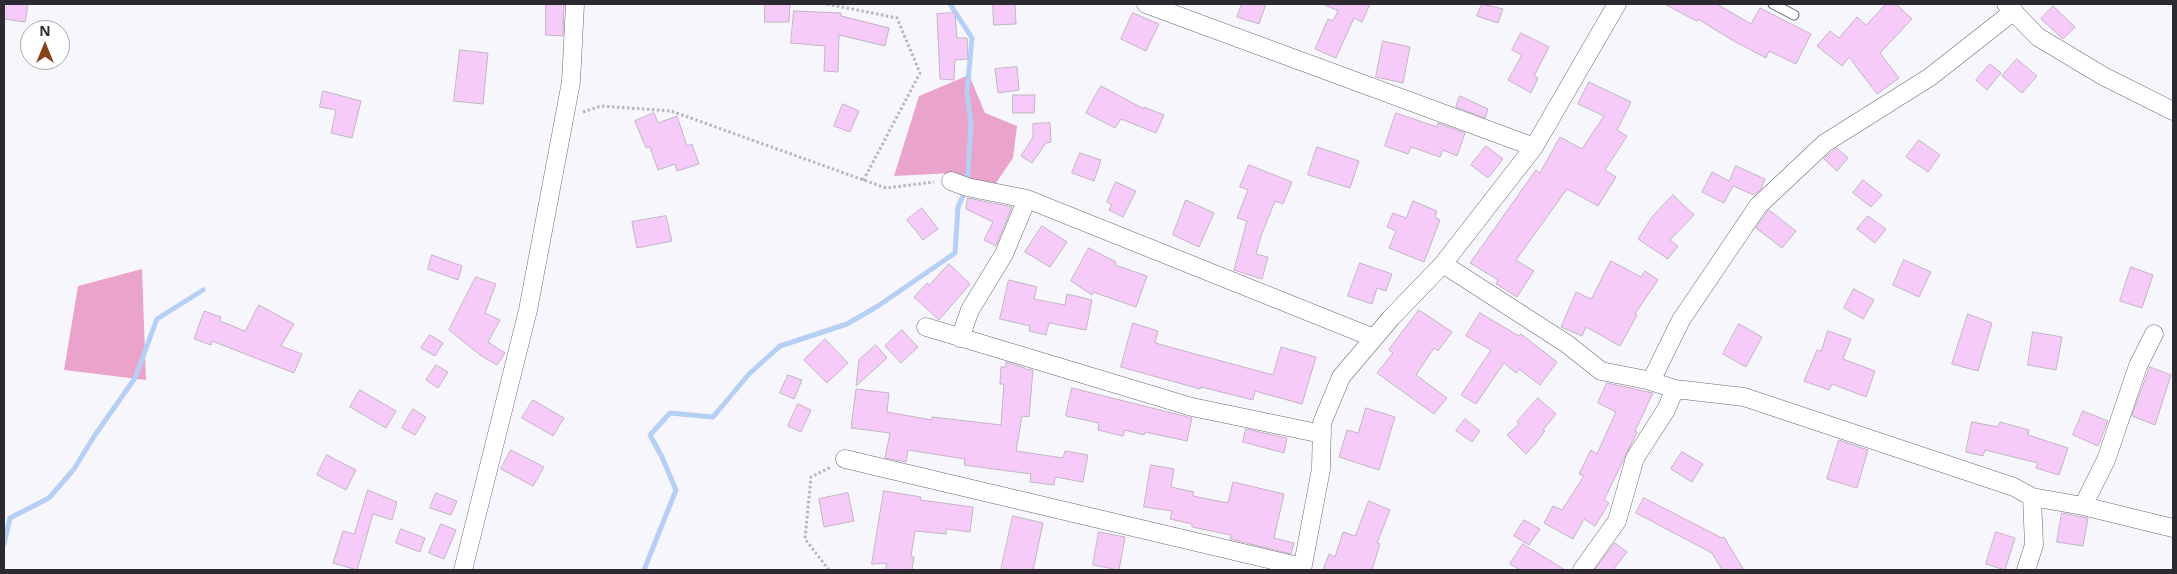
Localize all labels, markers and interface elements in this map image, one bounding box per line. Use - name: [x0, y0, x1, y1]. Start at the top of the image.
- north arrow: [20, 20, 70, 70]
- text: N: [39, 21, 51, 40]

